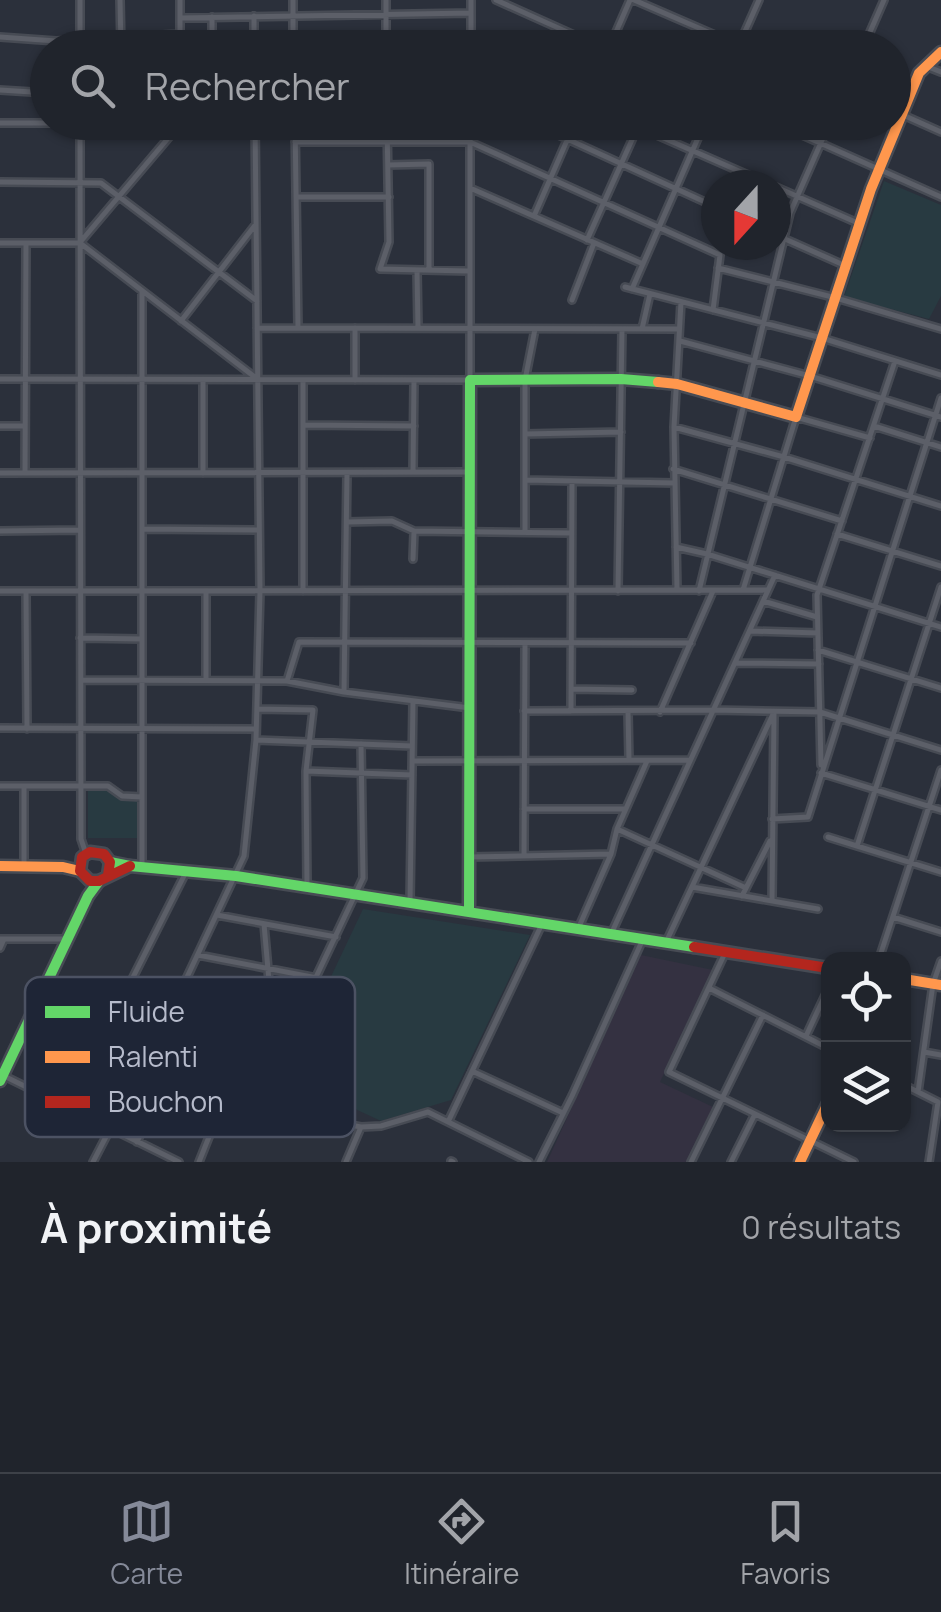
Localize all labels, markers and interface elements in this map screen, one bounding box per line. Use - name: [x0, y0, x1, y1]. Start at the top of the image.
- search box: [30, 30, 911, 140]
- icon: search: [65, 58, 120, 113]
- text: Rechercher: [145, 59, 350, 111]
- north arrow: [701, 170, 791, 260]
- map controls: [821, 952, 911, 1132]
- button: locate: [821, 952, 911, 1042]
- legend: [25, 977, 355, 1137]
- text: Fluide: [108, 992, 185, 1030]
- text: Ralenti: [108, 1037, 198, 1075]
- button: layers: [821, 1042, 911, 1132]
- text: Bouchon: [108, 1082, 224, 1120]
- text: À proximité: [40, 1198, 272, 1256]
- text: 0 résultats: [741, 1205, 901, 1249]
- tab: Carte: [111, 1494, 183, 1592]
- tab: Itinéraire: [404, 1494, 519, 1592]
- tab: Favoris: [740, 1494, 830, 1592]

